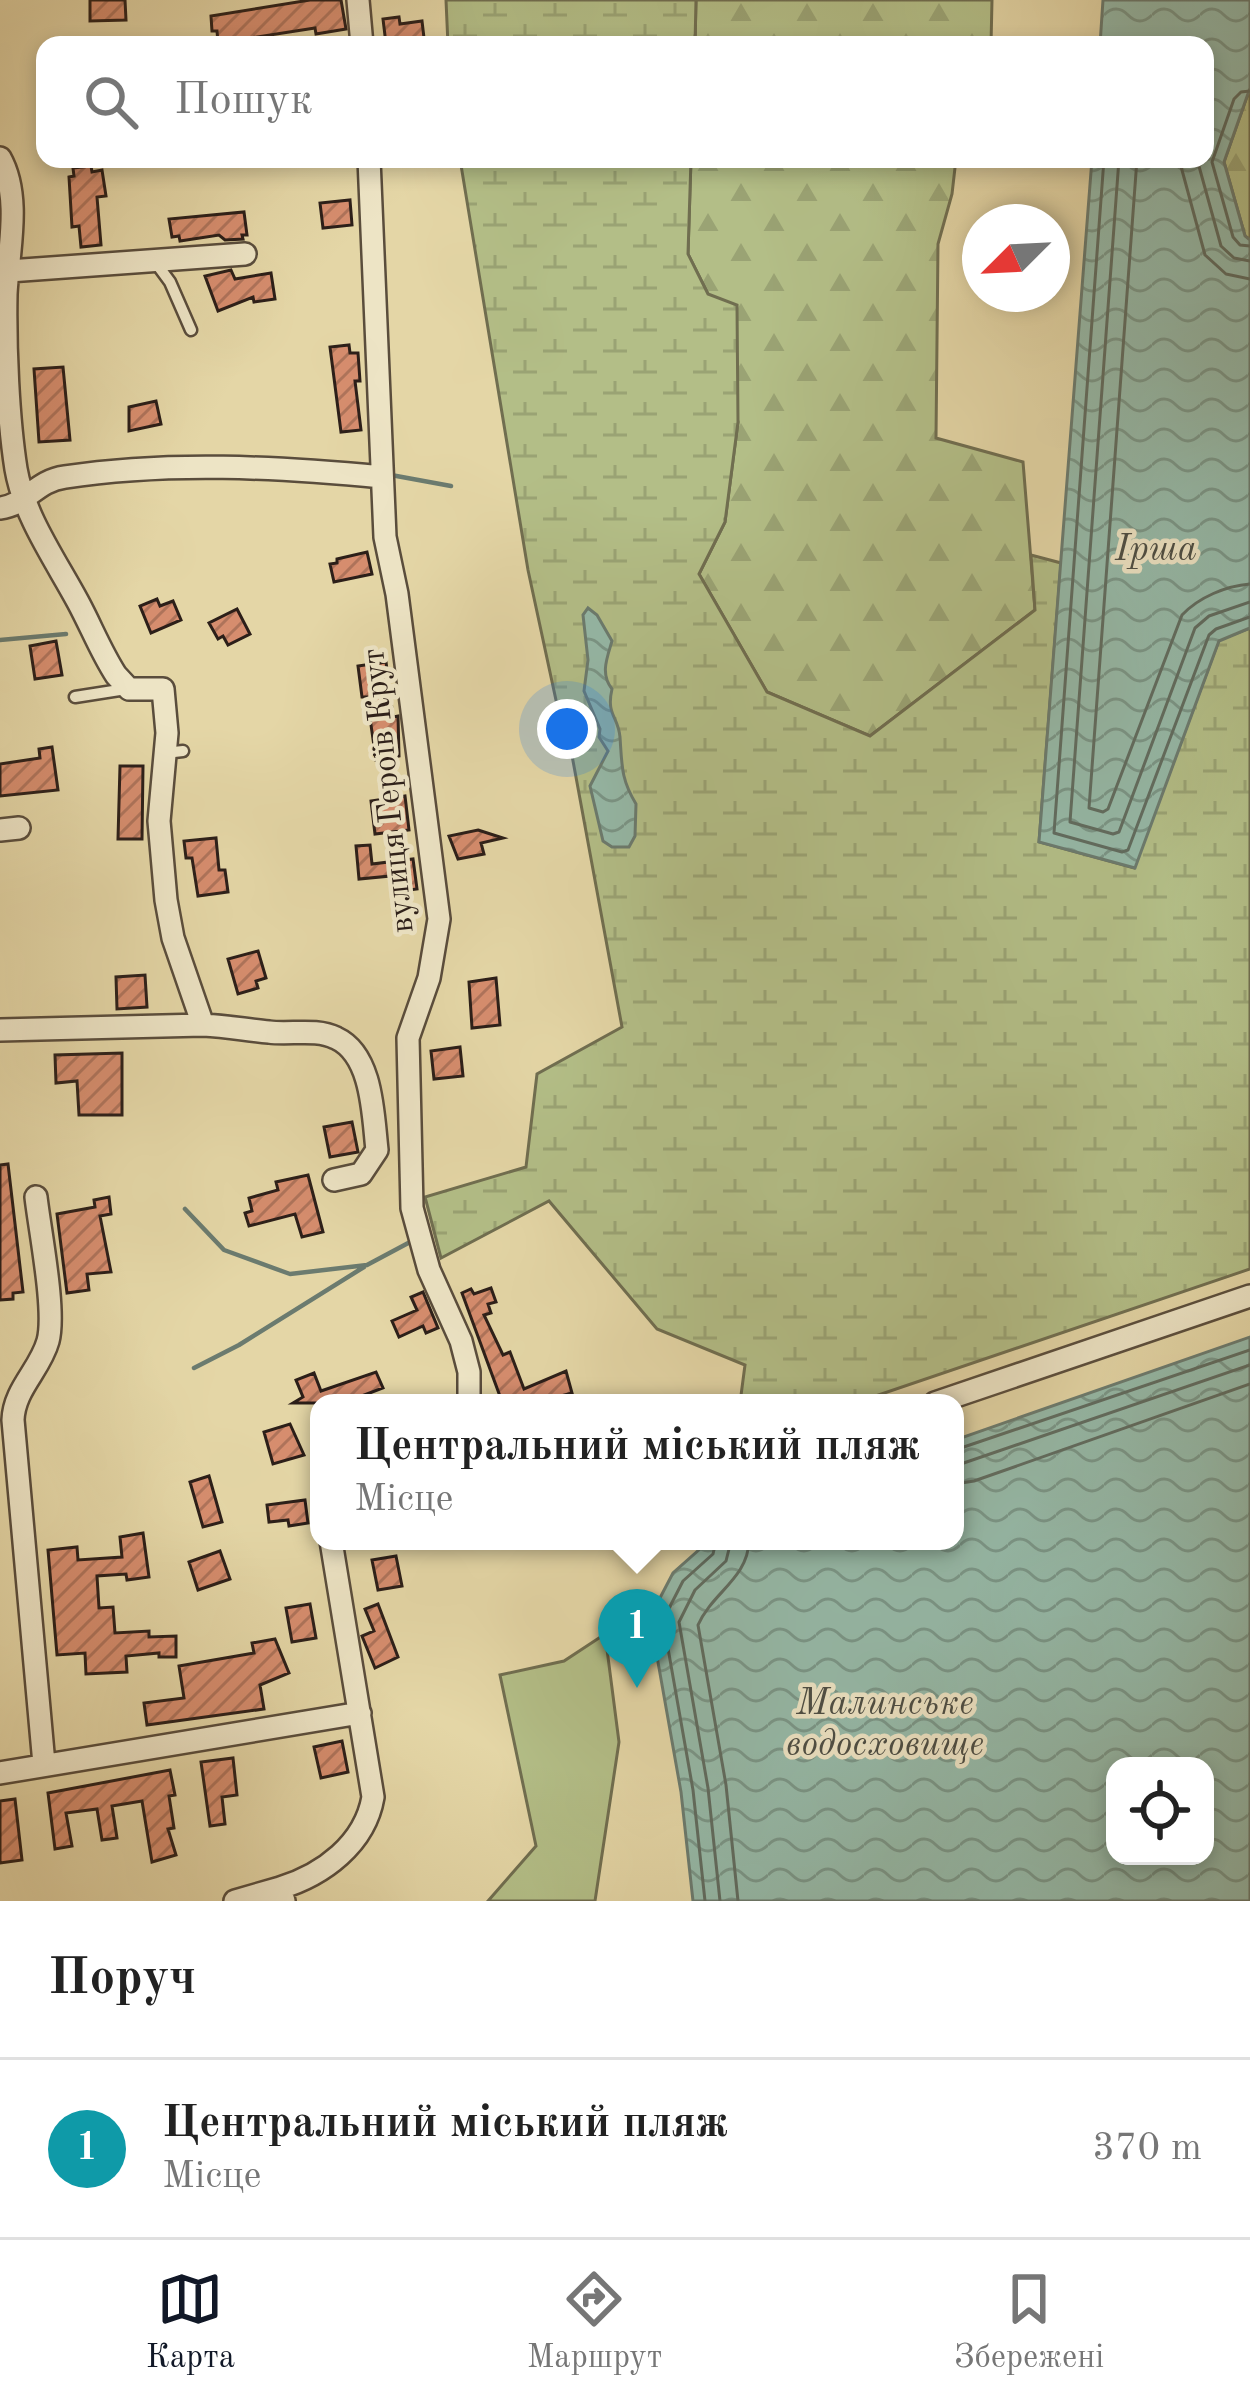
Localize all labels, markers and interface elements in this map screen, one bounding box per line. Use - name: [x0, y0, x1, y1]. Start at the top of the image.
- search box: [36, 36, 1214, 168]
- icon: search: [78, 69, 144, 135]
- text: Пошук: [174, 79, 313, 124]
- north arrow: [962, 204, 1070, 312]
- water label: Ірша: [1114, 533, 1197, 569]
- street label: вулиця Героїв Крут: [358, 647, 421, 935]
- your location: [537, 699, 597, 759]
- popup: [310, 1394, 964, 1550]
- text: Центральний міський пляж: [354, 1425, 920, 1470]
- text: Місце: [354, 1480, 453, 1519]
- pin: 1: [598, 1589, 676, 1688]
- water label: Малинське водосховище: [786, 1687, 984, 1764]
- map controls: [1106, 1757, 1214, 1865]
- button: locate: [1106, 1757, 1214, 1865]
- text: Поруч: [48, 1954, 196, 2005]
- text: Центральний міський пляж: [162, 2102, 728, 2147]
- text: 1: [76, 2129, 98, 2168]
- text: 370 m: [1092, 2129, 1202, 2168]
- text: Місце: [162, 2157, 262, 2196]
- tab: Карта: [146, 2266, 235, 2379]
- tab: Маршрут: [527, 2266, 662, 2379]
- tab: Збережені: [954, 2266, 1104, 2379]

